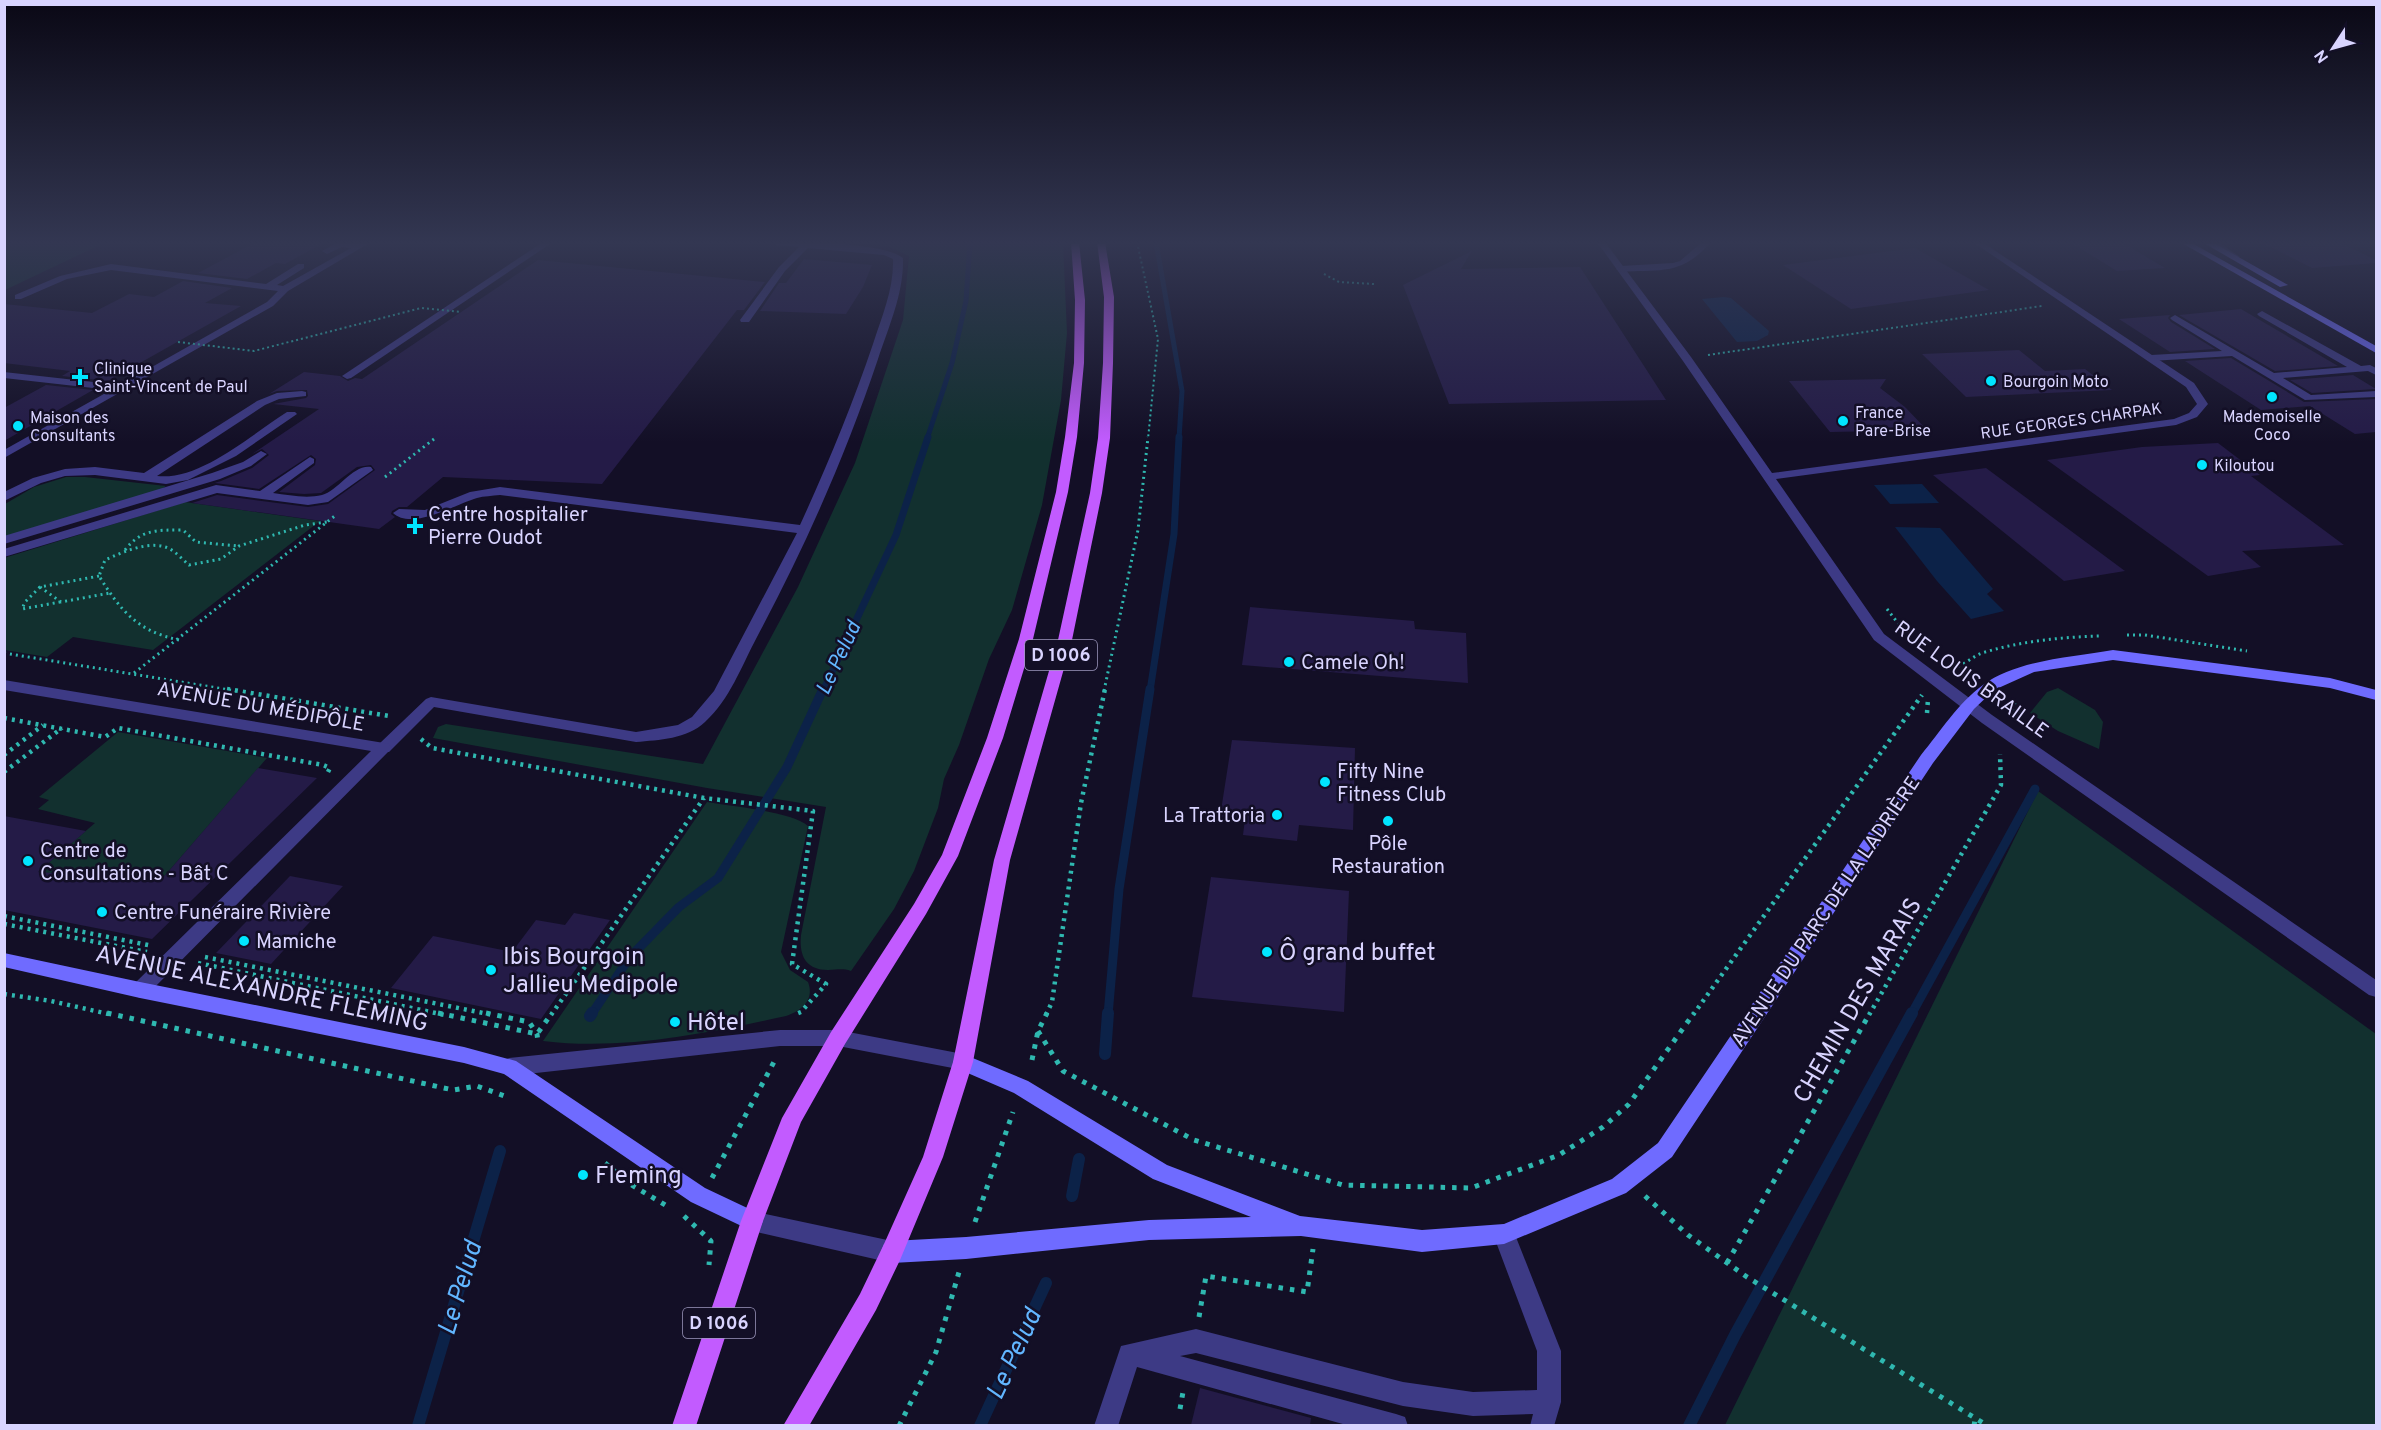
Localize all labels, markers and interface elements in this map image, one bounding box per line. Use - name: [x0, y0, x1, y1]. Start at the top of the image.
- north arrow: [2303, 18, 2363, 78]
- text: N: [2311, 45, 2334, 66]
- place label: Clinique Saint-Vincent de Paul: [94, 360, 248, 398]
- marker: Clinique Saint-Vincent de Paul: [71, 368, 89, 386]
- place label: Bourgoin Moto: [2003, 373, 2109, 393]
- marker: Bourgoin Moto: [1984, 374, 1998, 388]
- marker: Mademoiselle Coco: [2265, 390, 2279, 404]
- street label: RUE GEORGES CHARPAK: [1979, 399, 2163, 445]
- place label: France Pare-Brise: [1855, 404, 1931, 442]
- place label: Mademoiselle Coco: [2223, 408, 2321, 446]
- place label: Maison des Consultants: [30, 409, 116, 447]
- marker: France Pare-Brise: [1836, 414, 1850, 428]
- marker: Maison des Consultants: [11, 419, 25, 433]
- place label: Kiloutou: [2214, 457, 2275, 477]
- marker: Kiloutou: [2195, 458, 2209, 472]
- place label: Centre hospitalier Pierre Oudot: [428, 503, 588, 552]
- marker: Centre hospitalier Pierre Oudot: [406, 517, 424, 535]
- water label: Le Pelud: [811, 616, 869, 700]
- street label: RUE LOUIS BRAILLE: [1889, 616, 2053, 745]
- road number: D 1006: [1025, 640, 1097, 670]
- place label: Camele Oh!: [1301, 651, 1405, 677]
- marker: Camele Oh!: [1282, 655, 1296, 669]
- street label: AVENUE DU MÉDIPÔLE: [155, 675, 367, 739]
- place label: Fifty Nine Fitness Club: [1337, 760, 1446, 809]
- street label: AVENUE DU PARC DE LA LADRIÈRE: [1724, 771, 1927, 1052]
- marker: Fifty Nine Fitness Club: [1318, 775, 1332, 789]
- place label: La Trattoria: [1163, 804, 1265, 830]
- marker: La Trattoria: [1270, 808, 1284, 822]
- marker: Pôle Restauration: [1381, 814, 1395, 828]
- place label: Pôle Restauration: [1331, 832, 1445, 881]
- place label: Centre de Consultations - Bât C: [40, 839, 229, 888]
- marker: Centre de Consultations - Bât C: [21, 854, 35, 868]
- street label: CHEMIN DES MARAIS: [1788, 893, 1930, 1109]
- place label: Centre Funéraire Rivière: [114, 901, 331, 927]
- marker: Centre Funéraire Rivière: [95, 905, 109, 919]
- place label: Mamiche: [256, 930, 337, 956]
- marker: Mamiche: [237, 934, 251, 948]
- place label: Ô grand buffet: [1279, 937, 1436, 969]
- street label: AVENUE ALEXANDRE FLEMING: [92, 940, 431, 1040]
- place label: Ibis Bourgoin Jallieu Medipole: [503, 943, 678, 1001]
- marker: Ô grand buffet: [1260, 945, 1274, 959]
- marker: Ibis Bourgoin Jallieu Medipole: [484, 963, 498, 977]
- place label: Hôtel: [687, 1009, 745, 1039]
- marker: Hôtel: [668, 1015, 682, 1029]
- place label: Fleming: [595, 1162, 682, 1192]
- marker: Fleming: [576, 1168, 590, 1182]
- water label: Le Pelud: [432, 1236, 492, 1340]
- water label: Le Pelud: [980, 1303, 1051, 1406]
- road number: D 1006: [683, 1308, 755, 1338]

